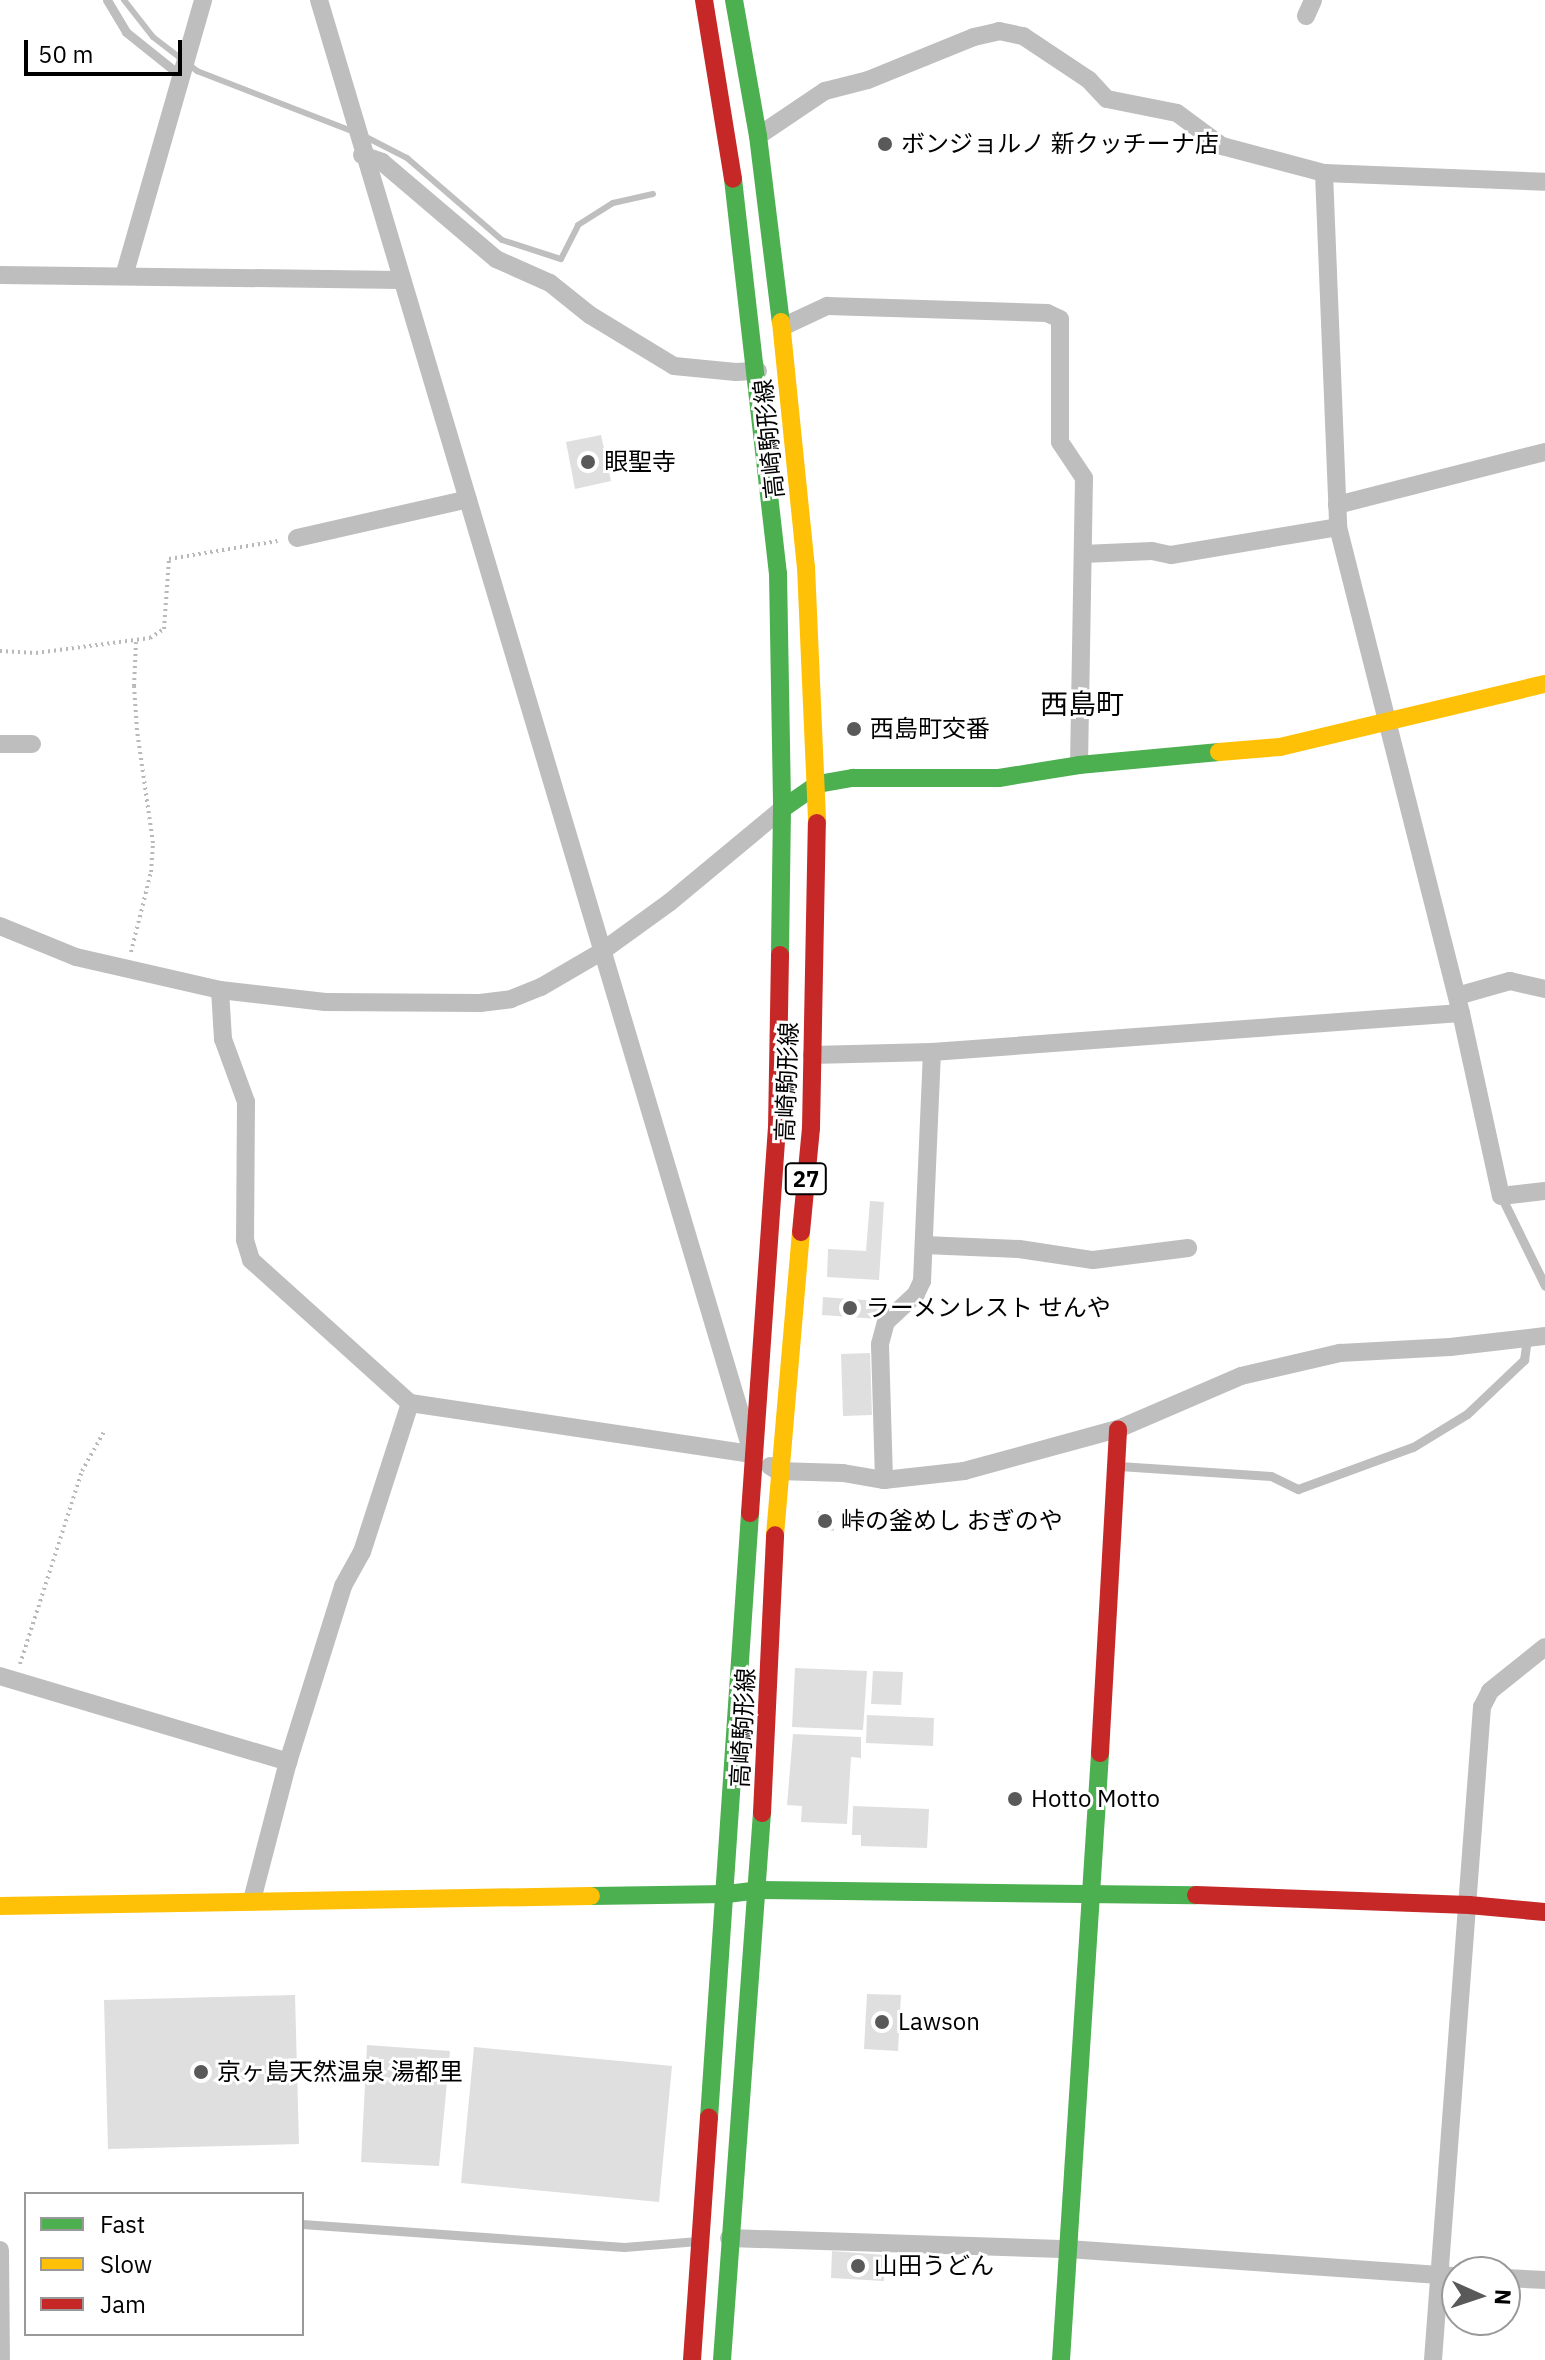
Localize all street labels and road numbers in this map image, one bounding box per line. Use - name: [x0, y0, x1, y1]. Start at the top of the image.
- street label: 高崎駒形線: [748, 378, 790, 500]
- street label: 高崎駒形線: [771, 1022, 803, 1142]
- road number: 27: [784, 1161, 828, 1197]
- street label: 高崎駒形線: [725, 1667, 761, 1789]

